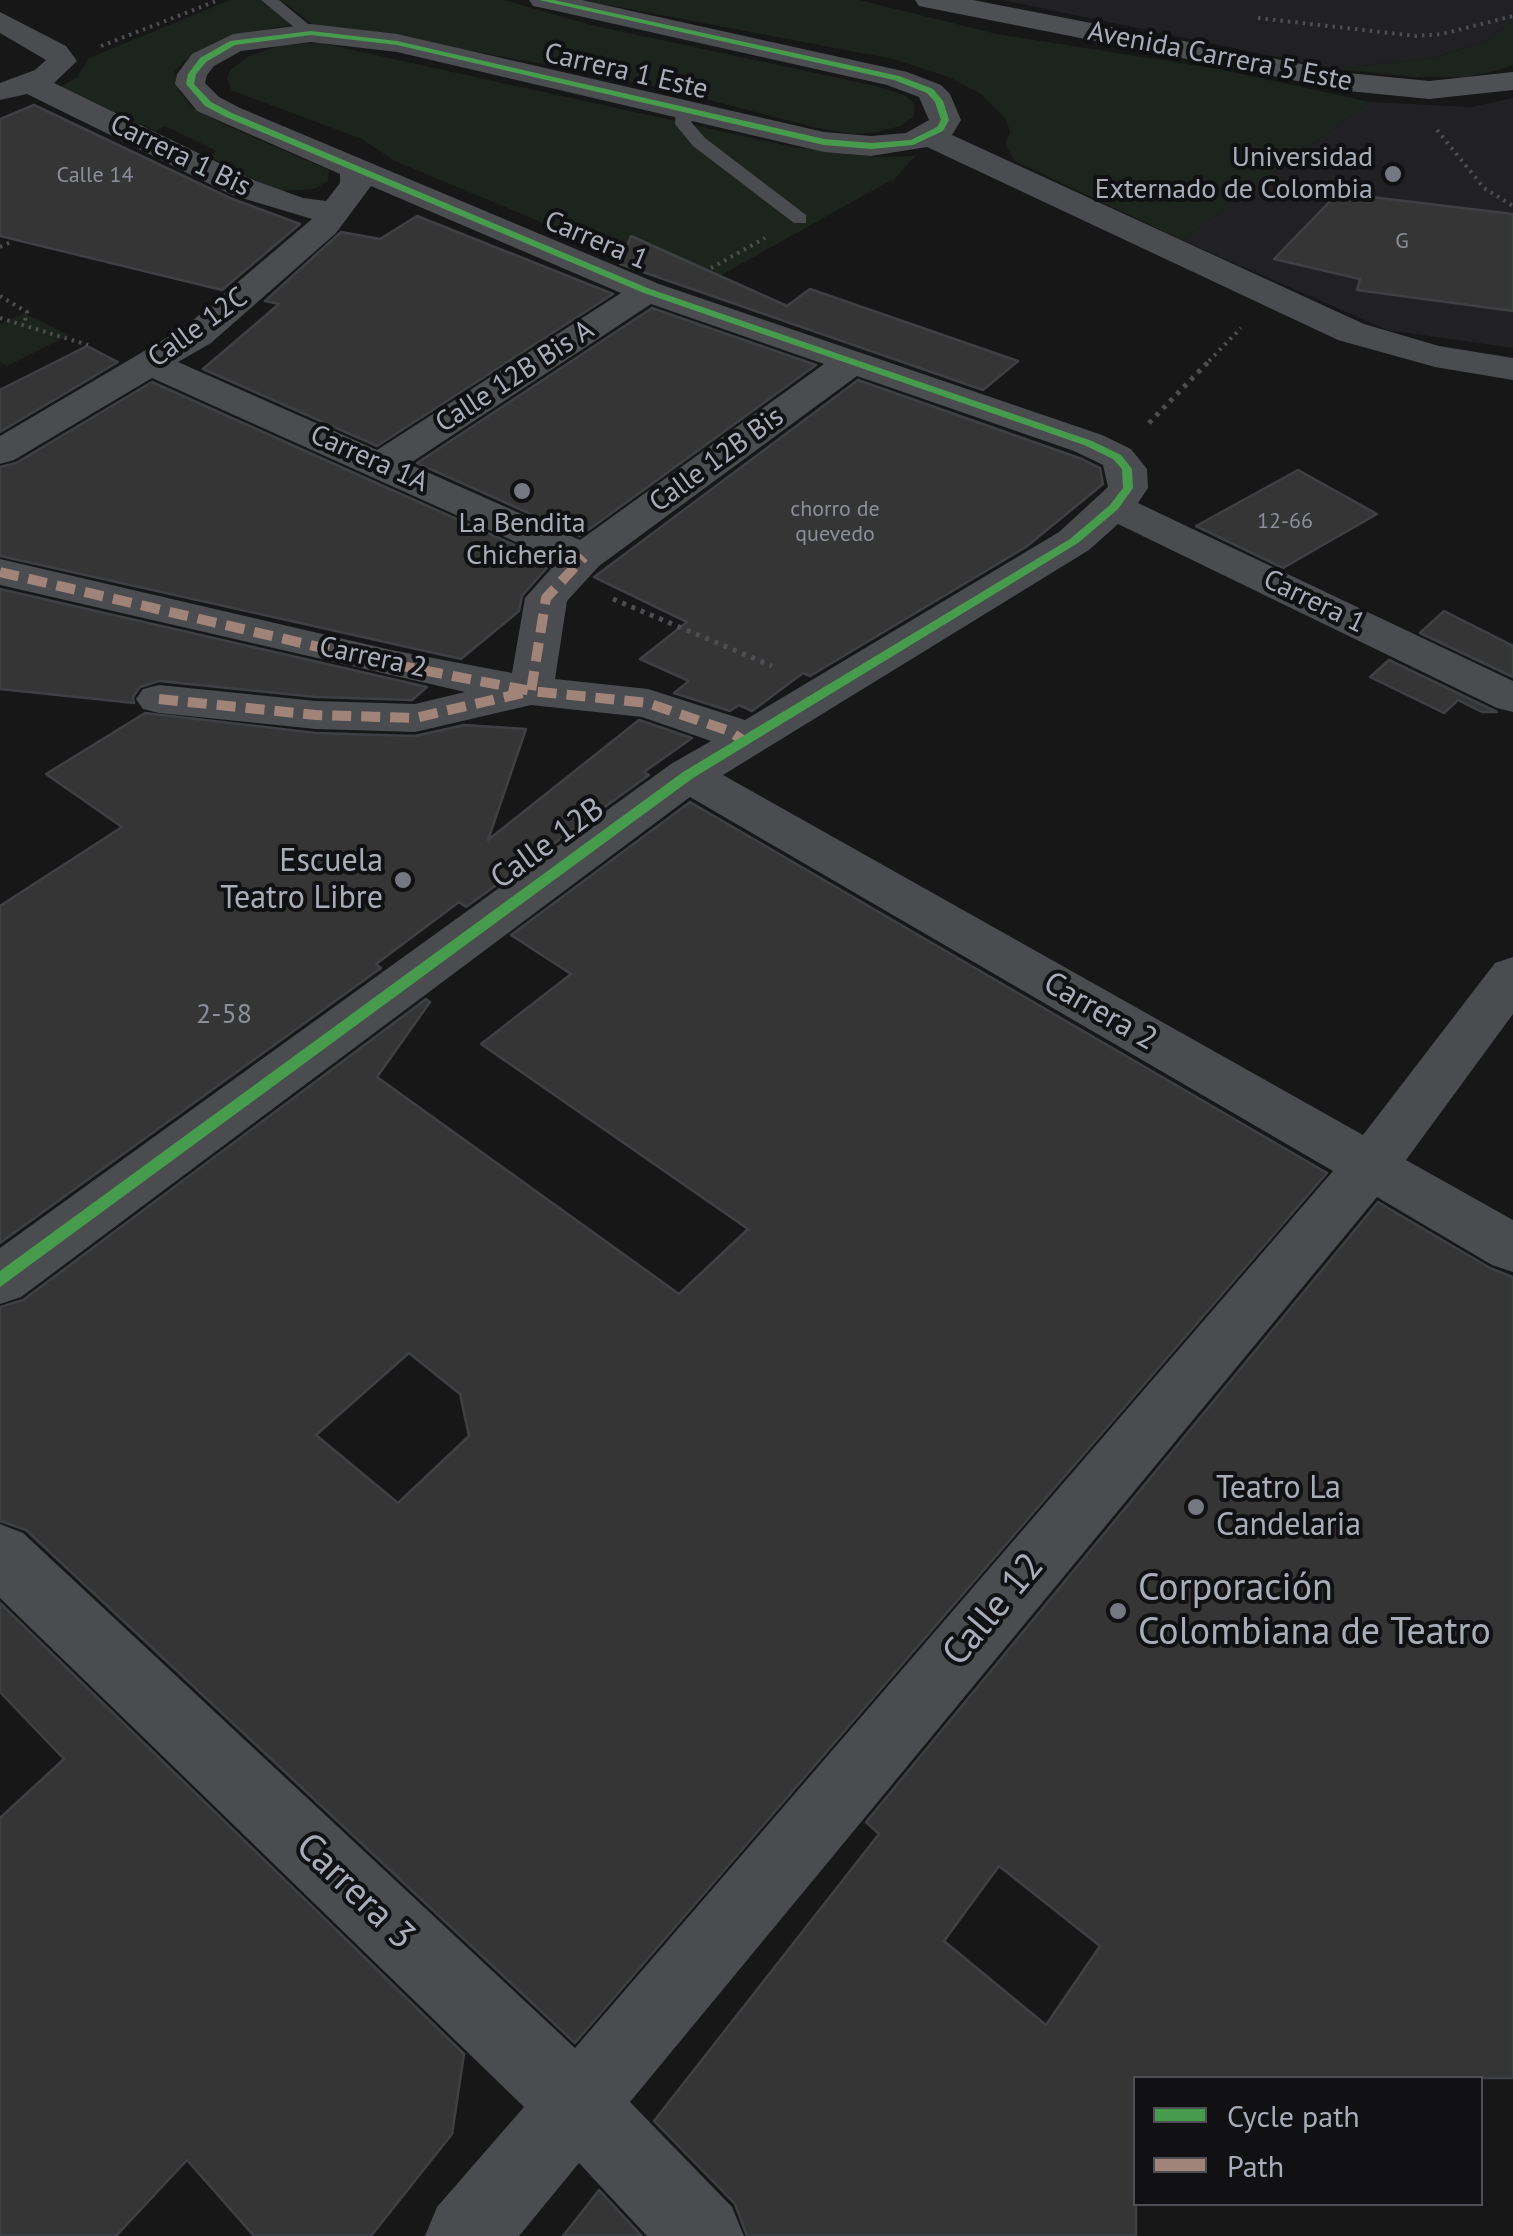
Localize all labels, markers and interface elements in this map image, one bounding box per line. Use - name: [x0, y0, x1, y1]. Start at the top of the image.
- street label: Avenida Carrera 5 Este: [1085, 15, 1355, 99]
- street label: Carrera 1 Este: [541, 37, 711, 107]
- street label: Carrera 1 Bis: [104, 108, 256, 204]
- place label: Universidad Externado de Colombia: [1095, 141, 1373, 207]
- house number: Calle 14: [57, 163, 133, 189]
- marker: Universidad Externado de Colombia: [1382, 163, 1404, 185]
- street label: Carrera 1: [539, 204, 653, 278]
- house number: G: [1395, 229, 1409, 255]
- street label: Calle 12C: [142, 281, 254, 375]
- street label: Calle 12B Bis A: [430, 314, 600, 440]
- street label: Calle 12B Bis: [643, 400, 791, 520]
- street label: Carrera 1A: [305, 418, 433, 500]
- marker: La Bendita Chicheria: [511, 480, 533, 502]
- house number: chorro de quevedo: [790, 497, 880, 548]
- place label: La Bendita Chicheria: [458, 507, 586, 573]
- house number: 12-66: [1257, 509, 1313, 535]
- street label: Carrera 1: [1258, 563, 1370, 641]
- street label: Carrera 2: [316, 630, 430, 686]
- street label: Calle 12B: [484, 790, 612, 898]
- place label: Escuela Teatro Libre: [220, 843, 383, 918]
- marker: Escuela Teatro Libre: [392, 869, 414, 891]
- street label: Carrera 2: [1037, 964, 1163, 1060]
- house number: 2-58: [196, 998, 252, 1032]
- place label: Teatro La Candelaria: [1216, 1470, 1361, 1545]
- marker: Teatro La Candelaria: [1185, 1496, 1207, 1518]
- street label: Calle 12: [934, 1544, 1054, 1676]
- place label: Corporación Colombiana de Teatro: [1138, 1566, 1491, 1656]
- marker: Corporación Colombiana de Teatro: [1107, 1600, 1129, 1622]
- street label: Carrera 3: [286, 1824, 424, 1960]
- legend: [1133, 2076, 1483, 2206]
- text: Cycle path: [1227, 2096, 1360, 2135]
- text: Path: [1227, 2146, 1284, 2185]

